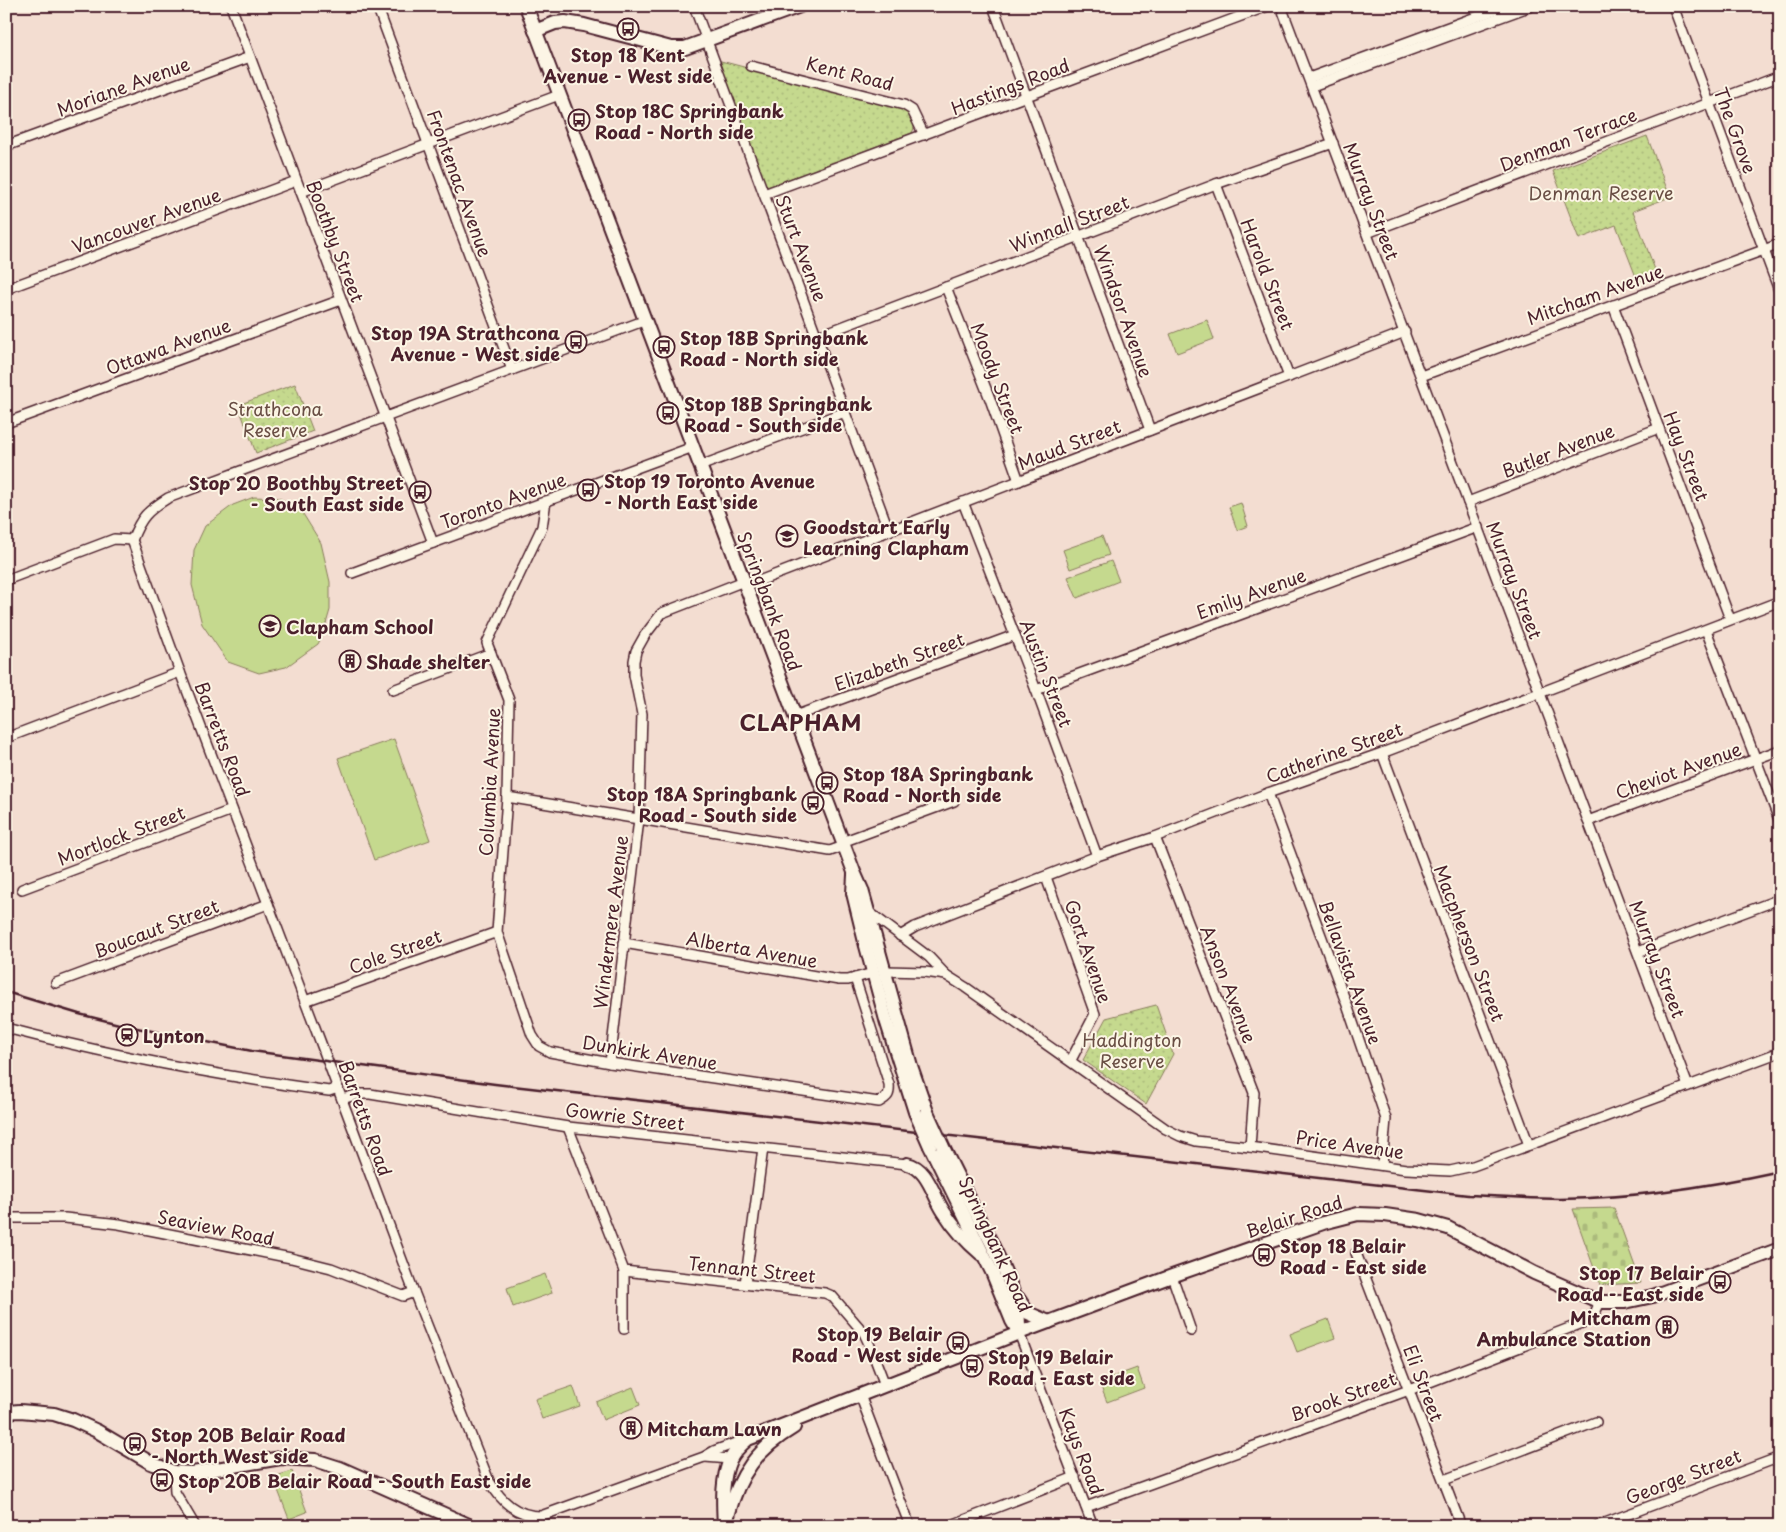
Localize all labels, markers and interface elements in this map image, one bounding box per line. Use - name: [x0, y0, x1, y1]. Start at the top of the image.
- bus stop icon: Stop 18 Kent Avenue - West side: [616, 17, 640, 41]
- place label: Stop 18 Kent Avenue - West side: [542, 41, 713, 89]
- street label: Moriane Avenue: [53, 49, 193, 123]
- street label: Kent Road: [803, 49, 897, 97]
- street label: Hastings Road: [947, 51, 1073, 121]
- street label: The Grove: [1708, 83, 1764, 177]
- place label: Stop 18C Springbank Road - North side: [595, 97, 784, 145]
- street label: Denman Terrace: [1495, 100, 1641, 178]
- street label: Frontenac Avenue: [421, 105, 499, 261]
- bus stop icon: Stop 18C Springbank Road - North side: [567, 108, 591, 132]
- street label: Murray Street: [1337, 138, 1407, 264]
- street label: Boothby Street: [300, 176, 372, 306]
- park label: Denman Reserve: [1528, 179, 1674, 206]
- street label: Vancouver Avenue: [68, 180, 224, 259]
- street label: Winnall Street: [1005, 188, 1133, 258]
- street label: Sturt Avenue: [769, 191, 835, 305]
- street label: Harold Street: [1234, 214, 1302, 334]
- street label: Windsor Avenue: [1088, 241, 1161, 381]
- street label: Mitcham Avenue: [1523, 257, 1667, 331]
- street label: Ottawa Avenue: [102, 311, 234, 381]
- street label: Moody Street: [964, 318, 1032, 438]
- place label: Stop 19A Strathcona Avenue - West side: [371, 319, 560, 367]
- place label: Stop 18B Springbank Road - North side: [680, 324, 868, 372]
- bus stop icon: Stop 19A Strathcona Avenue - West side: [564, 330, 588, 354]
- bus stop icon: Stop 18B Springbank Road - North side: [652, 335, 676, 359]
- place label: Stop 18B Springbank Road - South side: [684, 390, 872, 438]
- park label: Strathcona Reserve: [227, 395, 324, 443]
- bus stop icon: Stop 18B Springbank Road - South side: [656, 401, 680, 425]
- street label: Hay Street: [1658, 407, 1716, 505]
- street label: Maud Street: [1013, 412, 1125, 476]
- street label: Butler Avenue: [1498, 416, 1618, 484]
- street label: Toronto Avenue: [437, 465, 570, 535]
- place label: Stop 19 Toronto Avenue - North East side: [604, 467, 815, 515]
- place label: Stop 20 Boothby Street - South East side: [189, 469, 404, 517]
- bus stop icon: Stop 19 Toronto Avenue - North East side: [576, 478, 600, 502]
- bus stop icon: Stop 20 Boothby Street - South East side: [408, 480, 432, 504]
- place label: Goodstart Early Learning Clapham: [803, 513, 969, 561]
- street label: Murray Street: [1480, 517, 1550, 643]
- school or university icon: Goodstart Early Learning Clapham: [775, 524, 799, 548]
- street label: Springbank Road: [731, 527, 809, 675]
- street label: Emily Avenue: [1192, 561, 1310, 625]
- place label: Clapham School: [286, 613, 433, 640]
- school or university icon: Clapham School: [258, 614, 282, 638]
- street label: Austin Street: [1014, 615, 1080, 731]
- street label: Elizabeth Street: [830, 625, 968, 697]
- place label: Shade shelter: [366, 648, 491, 675]
- building icon: Shade shelter: [338, 649, 362, 673]
- street label: Barretts Road: [189, 678, 257, 800]
- district label: CLAPHAM: [740, 705, 862, 738]
- street label: Columbia Avenue: [472, 707, 506, 857]
- street label: Catherine Street: [1262, 715, 1406, 789]
- street label: Cheviot Avenue: [1611, 735, 1745, 805]
- place label: Stop 18A Springbank Road - North side: [843, 760, 1033, 808]
- bus stop icon: Stop 18A Springbank Road - North side: [815, 771, 839, 795]
- place label: Stop 18A Springbank Road - South side: [607, 780, 797, 828]
- bus stop icon: Stop 18A Springbank Road - South side: [801, 791, 825, 815]
- street label: Mortlock Street: [53, 798, 189, 872]
- street label: Windermere Avenue: [586, 833, 634, 1010]
- street label: Macpherson Street: [1428, 861, 1512, 1025]
- street label: Boucaut Street: [89, 892, 223, 964]
- street label: Gort Avenue: [1059, 896, 1119, 1007]
- street label: Bellavista Avenue: [1312, 896, 1390, 1048]
- street label: Murray Street: [1623, 896, 1693, 1022]
- street label: Anson Avenue: [1194, 921, 1264, 1047]
- street label: Cole Street: [345, 922, 445, 980]
- street label: Alberta Avenue: [684, 924, 820, 974]
- place label: Lynton: [143, 1022, 205, 1049]
- station icon: Lynton: [115, 1023, 139, 1047]
- park label: Haddington Reserve: [1082, 1026, 1182, 1074]
- street label: Dunkirk Avenue: [580, 1028, 720, 1076]
- street label: Barretts Road: [333, 1056, 399, 1180]
- street label: Gowrie Street: [564, 1095, 686, 1137]
- street label: Price Avenue: [1294, 1123, 1406, 1165]
- street label: Springbank Road: [953, 1171, 1039, 1317]
- street label: Belair Road: [1242, 1188, 1346, 1244]
- street label: Seaview Road: [155, 1202, 277, 1252]
- place label: Stop 18 Belair Road - East side: [1280, 1232, 1427, 1280]
- bus stop icon: Stop 18 Belair Road - East side: [1252, 1243, 1276, 1267]
- street label: Tennant Street: [687, 1249, 817, 1289]
- place label: Stop 17 Belair Road - East side: [1557, 1259, 1705, 1307]
- bus stop icon: Stop 17 Belair Road - East side: [1708, 1270, 1732, 1294]
- place label: Mitcham Ambulance Station: [1477, 1304, 1651, 1352]
- building icon: Mitcham Ambulance Station: [1655, 1315, 1679, 1339]
- place label: Stop 19 Belair Road - West side: [792, 1320, 943, 1368]
- bus stop icon: Stop 19 Belair Road - West side: [946, 1331, 970, 1355]
- street label: Eli Street: [1397, 1341, 1451, 1425]
- place label: Stop 19 Belair Road - East side: [988, 1343, 1135, 1391]
- bus stop icon: Stop 19 Belair Road - East side: [960, 1354, 984, 1378]
- street label: Brook Street: [1286, 1364, 1400, 1428]
- street label: Kays Road: [1053, 1403, 1111, 1499]
- place label: Mitcham Lawn: [647, 1415, 782, 1442]
- building icon: Mitcham Lawn: [619, 1416, 643, 1440]
- place label: Stop 20B Belair Road - North West side: [151, 1421, 346, 1469]
- bus stop icon: Stop 20B Belair Road - North West side: [123, 1432, 147, 1456]
- street label: George Street: [1621, 1442, 1745, 1510]
- place label: Stop 20B Belair Road - South East side: [178, 1467, 532, 1494]
- bus stop icon: Stop 20B Belair Road - South East side: [150, 1468, 174, 1492]

